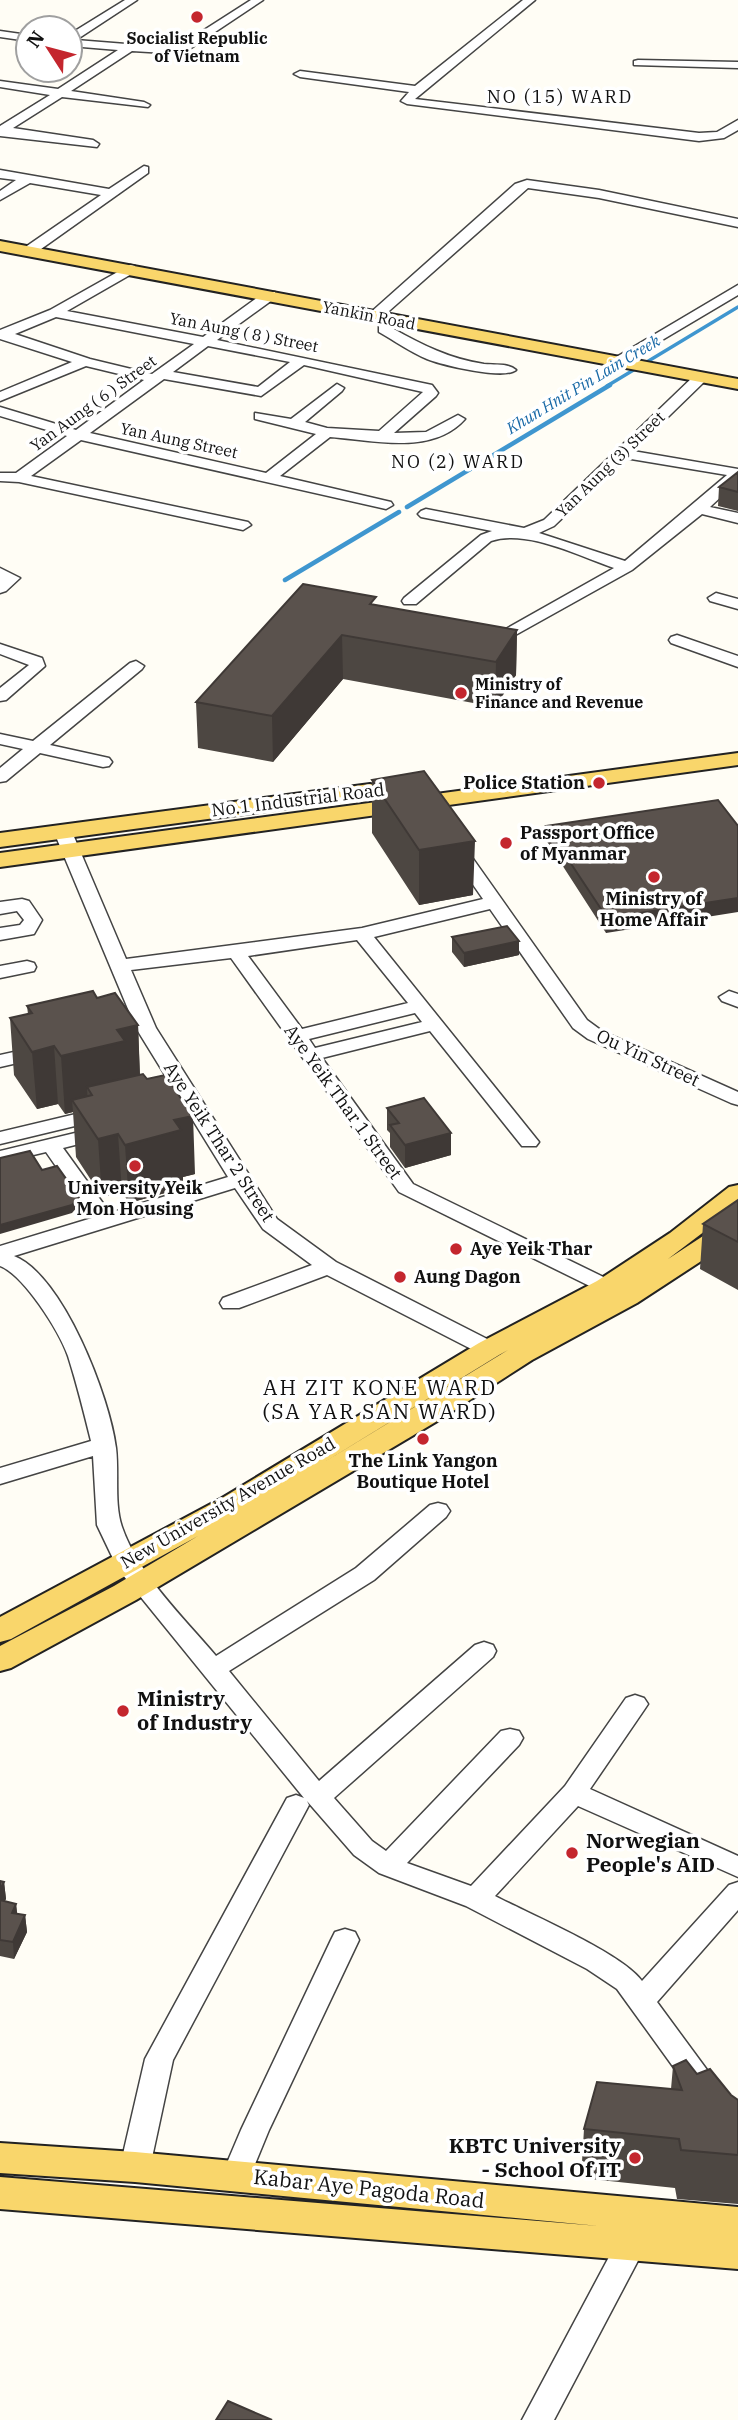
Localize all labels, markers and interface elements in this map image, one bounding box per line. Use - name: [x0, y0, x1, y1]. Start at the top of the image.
- marker: Socialist Republic of Vietnam: [189, 9, 205, 25]
- north arrow: [14, 14, 84, 84]
- text: N: [21, 26, 49, 52]
- place label: Socialist Republic of Vietnam: [127, 28, 268, 66]
- district label: NO (15) WARD: [487, 85, 633, 108]
- street label: Yankin Road: [321, 296, 418, 334]
- street label: Yan Aung ( 8 ) Street: [168, 308, 320, 356]
- water label: Khun Hnit Pin Lain Creek: [502, 330, 664, 438]
- street label: Yan Aung ( 6 ) Street: [26, 350, 160, 456]
- street label: Yan Aung (3) Street: [551, 407, 669, 521]
- street label: Yan Aung Street: [118, 418, 240, 462]
- district label: NO (2) WARD: [391, 450, 525, 473]
- place label: Ministry of Finance and Revenue: [475, 674, 643, 712]
- marker: Ministry of Finance and Revenue: [453, 685, 469, 701]
- place label: Police Station: [463, 771, 585, 794]
- marker: Police Station: [591, 775, 607, 791]
- street label: No.1 Industrial Road: [210, 777, 386, 822]
- place label: Passport Office of Myanmar: [520, 821, 655, 865]
- marker: Passport Office of Myanmar: [498, 835, 514, 851]
- marker: Ministry of Home Affair: [646, 869, 662, 885]
- place label: Ministry of Home Affair: [600, 887, 708, 931]
- street label: Aye Yeik Thar 1 Street: [279, 1020, 407, 1184]
- street label: Ou Yin Street: [593, 1024, 703, 1091]
- street label: Aye Yeik Thar 2 Street: [159, 1057, 280, 1226]
- marker: University Yeik Mon Housing: [127, 1158, 143, 1174]
- place label: University Yeik Mon Housing: [67, 1176, 203, 1220]
- place label: Aye Yeik Thar: [470, 1237, 593, 1260]
- marker: Aye Yeik Thar: [448, 1241, 464, 1257]
- place label: Aung Dagon: [414, 1265, 521, 1288]
- marker: Aung Dagon: [392, 1269, 408, 1285]
- district label: AH ZIT KONE WARD (SA YAR SAN WARD): [262, 1373, 498, 1425]
- marker: The Link Yangon Boutique Hotel: [415, 1431, 431, 1447]
- street label: New University Avenue Road: [116, 1432, 339, 1574]
- place label: The Link Yangon Boutique Hotel: [348, 1449, 498, 1493]
- place label: Ministry of Industry: [137, 1684, 252, 1736]
- marker: Ministry of Industry: [115, 1703, 131, 1719]
- place label: Norwegian People's AID: [586, 1826, 715, 1878]
- marker: Norwegian People's AID: [564, 1845, 580, 1861]
- place label: KBTC University - School Of IT: [449, 2131, 621, 2183]
- marker: KBTC University - School Of IT: [627, 2150, 643, 2166]
- street label: Kabar Aye Pagoda Road: [252, 2162, 486, 2214]

